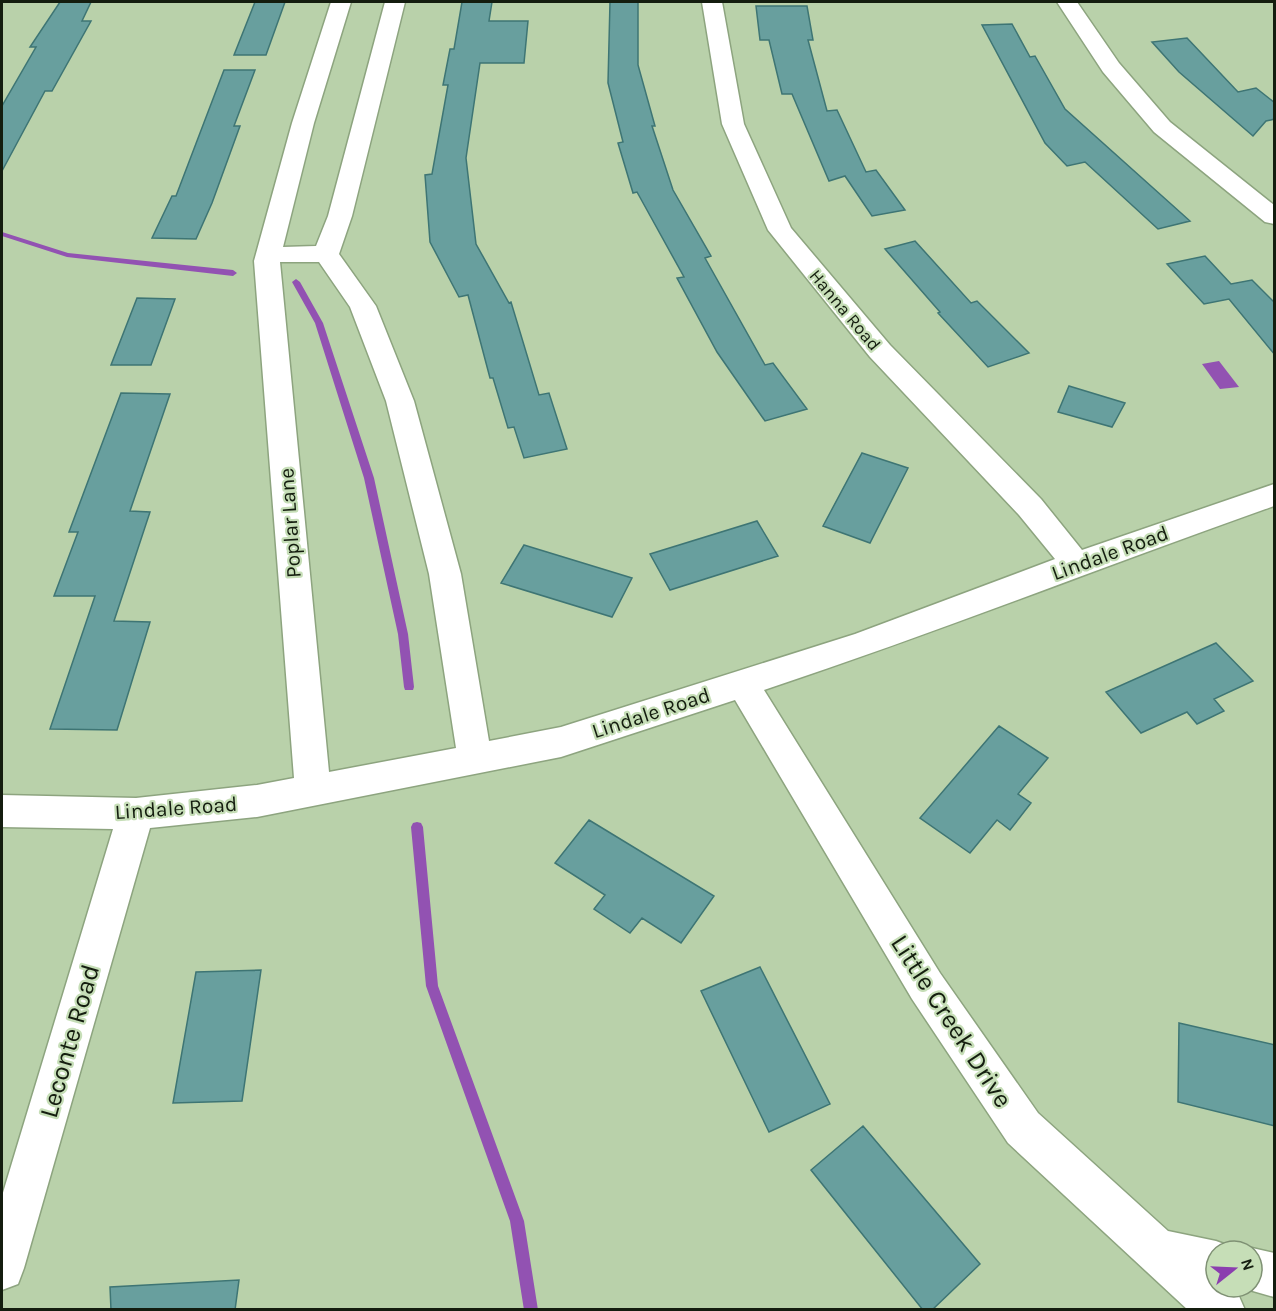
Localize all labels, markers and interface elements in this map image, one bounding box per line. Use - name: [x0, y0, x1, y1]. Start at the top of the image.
- street label: Hanna Road: [805, 265, 885, 355]
- street label: Poplar Lane: [274, 467, 306, 579]
- street label: Lindale Road: [1048, 521, 1172, 585]
- street label: Lindale Road: [589, 683, 713, 743]
- street label: Lindale Road: [114, 792, 238, 824]
- street label: Little Creek Drive: [884, 929, 1019, 1114]
- street label: Leconte Road: [33, 961, 106, 1121]
- north arrow: [1204, 1239, 1264, 1299]
- text: N: [1237, 1256, 1259, 1273]

